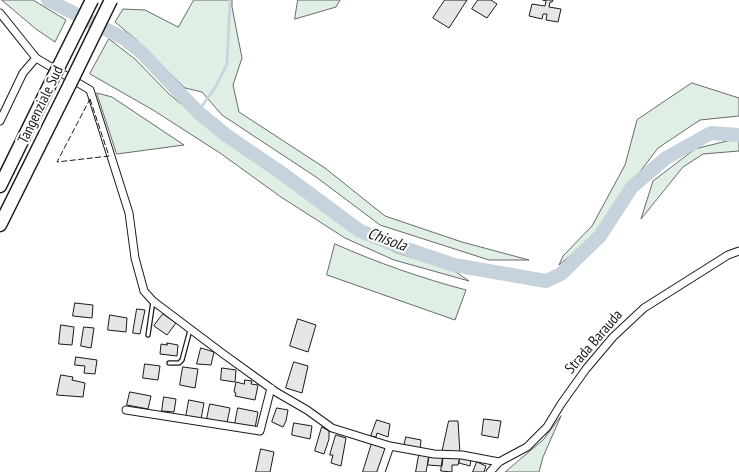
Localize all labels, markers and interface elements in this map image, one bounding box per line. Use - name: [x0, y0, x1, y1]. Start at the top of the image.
- street label: Tangenziale Sud: [14, 63, 68, 147]
- water label: Chisola: [365, 224, 409, 256]
- street label: Strada Barauda: [561, 306, 627, 378]

